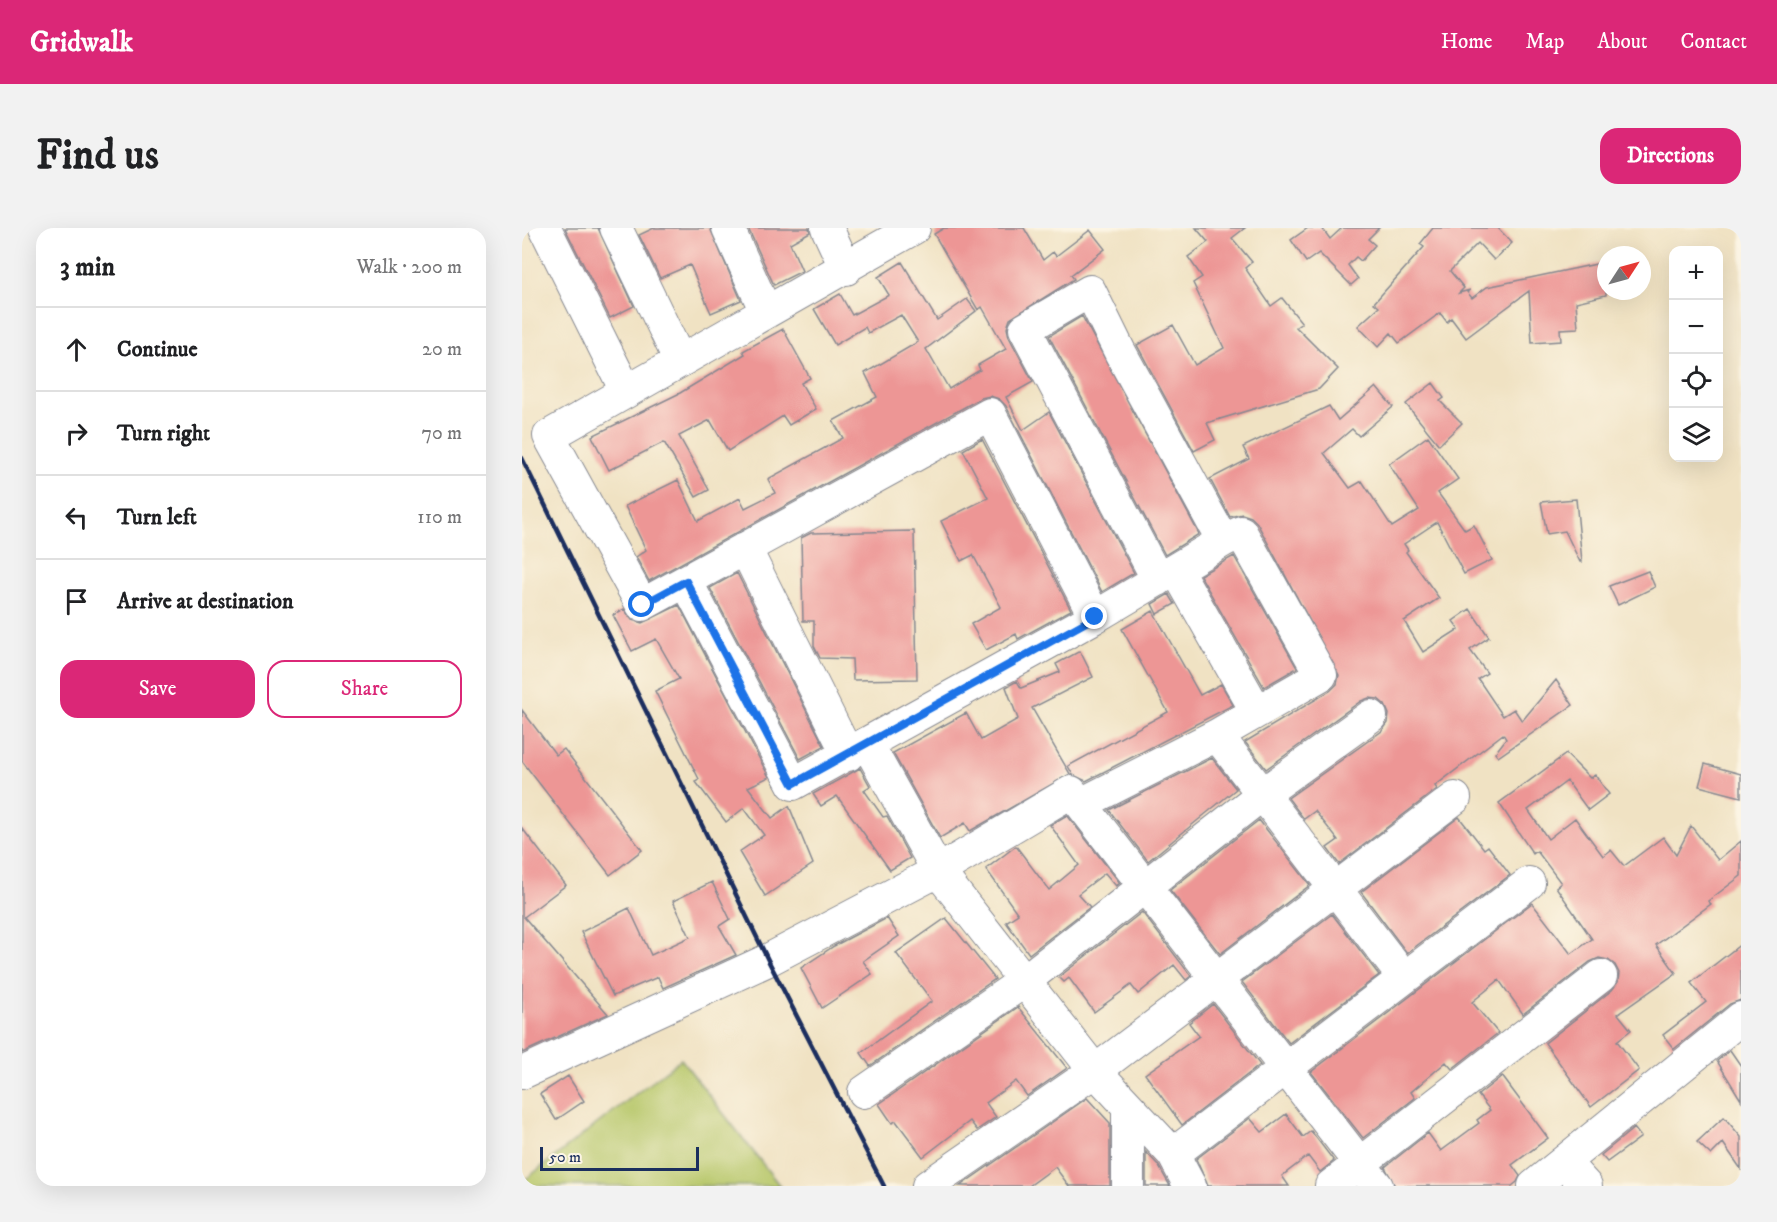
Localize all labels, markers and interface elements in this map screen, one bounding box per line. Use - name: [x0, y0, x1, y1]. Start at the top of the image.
- text: Gridwalk: [30, 25, 133, 60]
- text: Home: [1441, 29, 1493, 55]
- text: Map: [1526, 29, 1564, 55]
- text: About: [1597, 29, 1648, 55]
- text: Contact: [1681, 29, 1747, 55]
- button: Directions: [1600, 128, 1741, 184]
- text: Find us: [36, 130, 159, 182]
- north arrow: [1597, 246, 1651, 300]
- map controls: [1669, 246, 1723, 462]
- button: +: [1669, 246, 1723, 300]
- text: 3 min: [60, 251, 115, 284]
- text: Walk · 200 m: [356, 255, 462, 280]
- button: −: [1669, 300, 1723, 354]
- icon: ahead: [60, 333, 93, 366]
- text: Continue: [117, 336, 198, 363]
- text: 20 m: [422, 337, 462, 362]
- button: locate: [1669, 354, 1723, 408]
- button: layers: [1669, 408, 1723, 462]
- icon: right: [60, 417, 93, 450]
- text: Turn right: [117, 420, 210, 447]
- text: 70 m: [421, 421, 462, 446]
- icon: left: [60, 501, 93, 534]
- text: Turn left: [117, 504, 197, 531]
- text: 110 m: [417, 505, 462, 530]
- icon: arrive: [60, 585, 93, 618]
- text: Arrive at destination: [117, 588, 294, 615]
- route start: [628, 591, 654, 617]
- route end: [1081, 603, 1107, 629]
- button: Save: [60, 660, 255, 718]
- button: Share: [267, 660, 462, 718]
- scale bar: [540, 1144, 699, 1172]
- text: 50 m: [549, 1147, 581, 1167]

